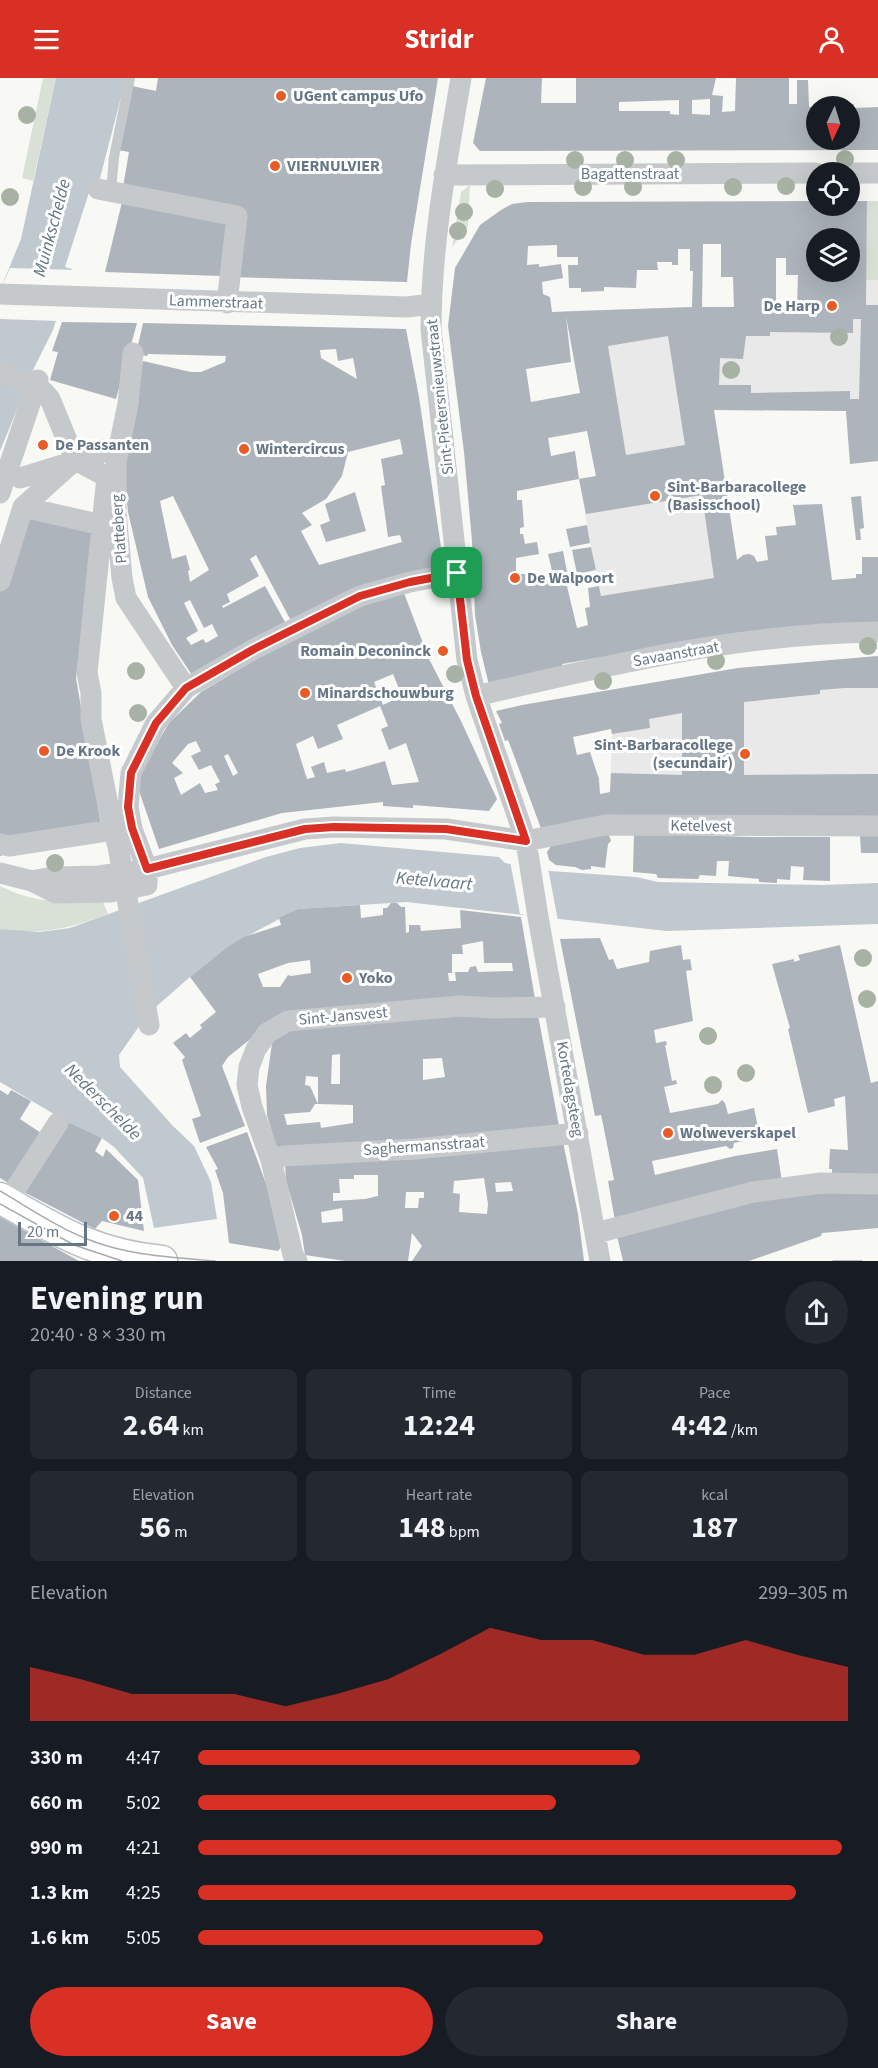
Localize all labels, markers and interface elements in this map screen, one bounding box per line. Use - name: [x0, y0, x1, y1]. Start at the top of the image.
- text: Stridr: [404, 20, 474, 59]
- icon: menu: [30, 23, 63, 56]
- icon: person: [815, 23, 848, 56]
- place label: UGent campus Ufo: [293, 85, 424, 107]
- marker: UGent campus Ufo: [274, 89, 288, 103]
- north arrow: [806, 96, 860, 150]
- map controls: [806, 96, 860, 282]
- place label: VIERNULVIER: [286, 155, 380, 177]
- marker: VIERNULVIER: [268, 159, 282, 173]
- button: locate: [806, 162, 860, 216]
- street label: Bagattenstraat: [581, 163, 680, 185]
- water label: Muinkschelde: [27, 176, 77, 280]
- button: layers: [806, 228, 860, 282]
- street label: Lammerstraat: [169, 289, 264, 315]
- place label: De Harp: [764, 295, 820, 317]
- marker: De Harp: [825, 299, 839, 313]
- street label: Sint-Pietersnieuwstraat: [421, 317, 459, 476]
- place label: De Passanten: [55, 434, 149, 456]
- marker: De Passanten: [36, 438, 50, 452]
- place label: Wintercircus: [256, 438, 345, 460]
- marker: Wintercircus: [237, 442, 251, 456]
- place label: Sint-Barbaracollege (Basisschool): [667, 476, 806, 516]
- marker: Sint-Barbaracollege (Basisschool): [648, 489, 662, 503]
- street label: Platteberg: [106, 494, 132, 564]
- pin: [431, 547, 482, 598]
- icon: arrive: [440, 556, 473, 589]
- place label: De Walpoort: [527, 567, 614, 589]
- marker: De Walpoort: [508, 571, 522, 585]
- street label: Savaanstraat: [631, 636, 721, 672]
- place label: Romain Deconinck: [300, 640, 431, 662]
- marker: Romain Deconinck: [436, 644, 450, 658]
- place label: Minardschouwburg: [317, 682, 454, 704]
- marker: Minardschouwburg: [298, 686, 312, 700]
- place label: Sint-Barbaracollege (secundair): [594, 734, 733, 774]
- place label: De Krook: [56, 740, 120, 762]
- marker: De Krook: [37, 744, 51, 758]
- marker: Sint-Barbaracollege (secundair): [738, 747, 752, 761]
- street label: Ketelvest: [670, 814, 732, 838]
- water label: Ketelvaart: [395, 865, 474, 897]
- place label: Yoko: [358, 967, 393, 989]
- marker: Yoko: [340, 971, 354, 985]
- street label: Sint-Jansvest: [298, 1001, 389, 1031]
- street label: Kortedagsteeg: [551, 1039, 589, 1139]
- water label: Nederschelde: [59, 1058, 147, 1146]
- place label: Wolweverskapel: [680, 1122, 796, 1144]
- marker: Wolweverskapel: [661, 1126, 675, 1140]
- street label: Saghermansstraat: [362, 1131, 486, 1161]
- place label: 44: [126, 1205, 143, 1227]
- marker: 44: [107, 1209, 121, 1223]
- scale bar: [18, 1219, 87, 1246]
- text: 20 m: [27, 1221, 59, 1243]
- text: Evening run: [30, 1275, 204, 1322]
- button: share: [785, 1281, 848, 1344]
- text: 20:40 · 8 × 330 m: [30, 1321, 166, 1349]
- text: Distance: [135, 1382, 192, 1404]
- text: Time: [422, 1382, 456, 1404]
- text: Pace: [699, 1382, 730, 1404]
- text: 2.64: [123, 1404, 179, 1447]
- text: 12:24: [403, 1404, 475, 1447]
- text: 4:42: [671, 1404, 728, 1447]
- text: km: [179, 1419, 204, 1441]
- text: /km: [728, 1419, 758, 1441]
- text: Elevation: [132, 1484, 194, 1506]
- text: Heart rate: [406, 1484, 472, 1506]
- text: kcal: [701, 1484, 728, 1506]
- text: 56: [139, 1506, 171, 1549]
- text: 148: [398, 1506, 446, 1549]
- text: 187: [691, 1506, 738, 1549]
- text: m: [171, 1521, 187, 1543]
- text: bpm: [446, 1521, 480, 1543]
- text: Elevation: [30, 1579, 108, 1607]
- text: 299–305 m: [758, 1579, 848, 1607]
- text: 330 m: [30, 1744, 83, 1772]
- text: 4:47: [126, 1744, 161, 1772]
- text: 660 m: [30, 1789, 83, 1817]
- text: 5:02: [126, 1789, 161, 1817]
- text: 990 m: [30, 1834, 83, 1862]
- text: 4:21: [126, 1834, 161, 1862]
- text: 1.3 km: [30, 1879, 89, 1907]
- text: 4:25: [126, 1879, 161, 1907]
- text: 1.6 km: [30, 1924, 89, 1952]
- text: 5:05: [126, 1924, 161, 1952]
- button: Save: [30, 1987, 433, 2056]
- button: Share: [445, 1987, 848, 2056]

